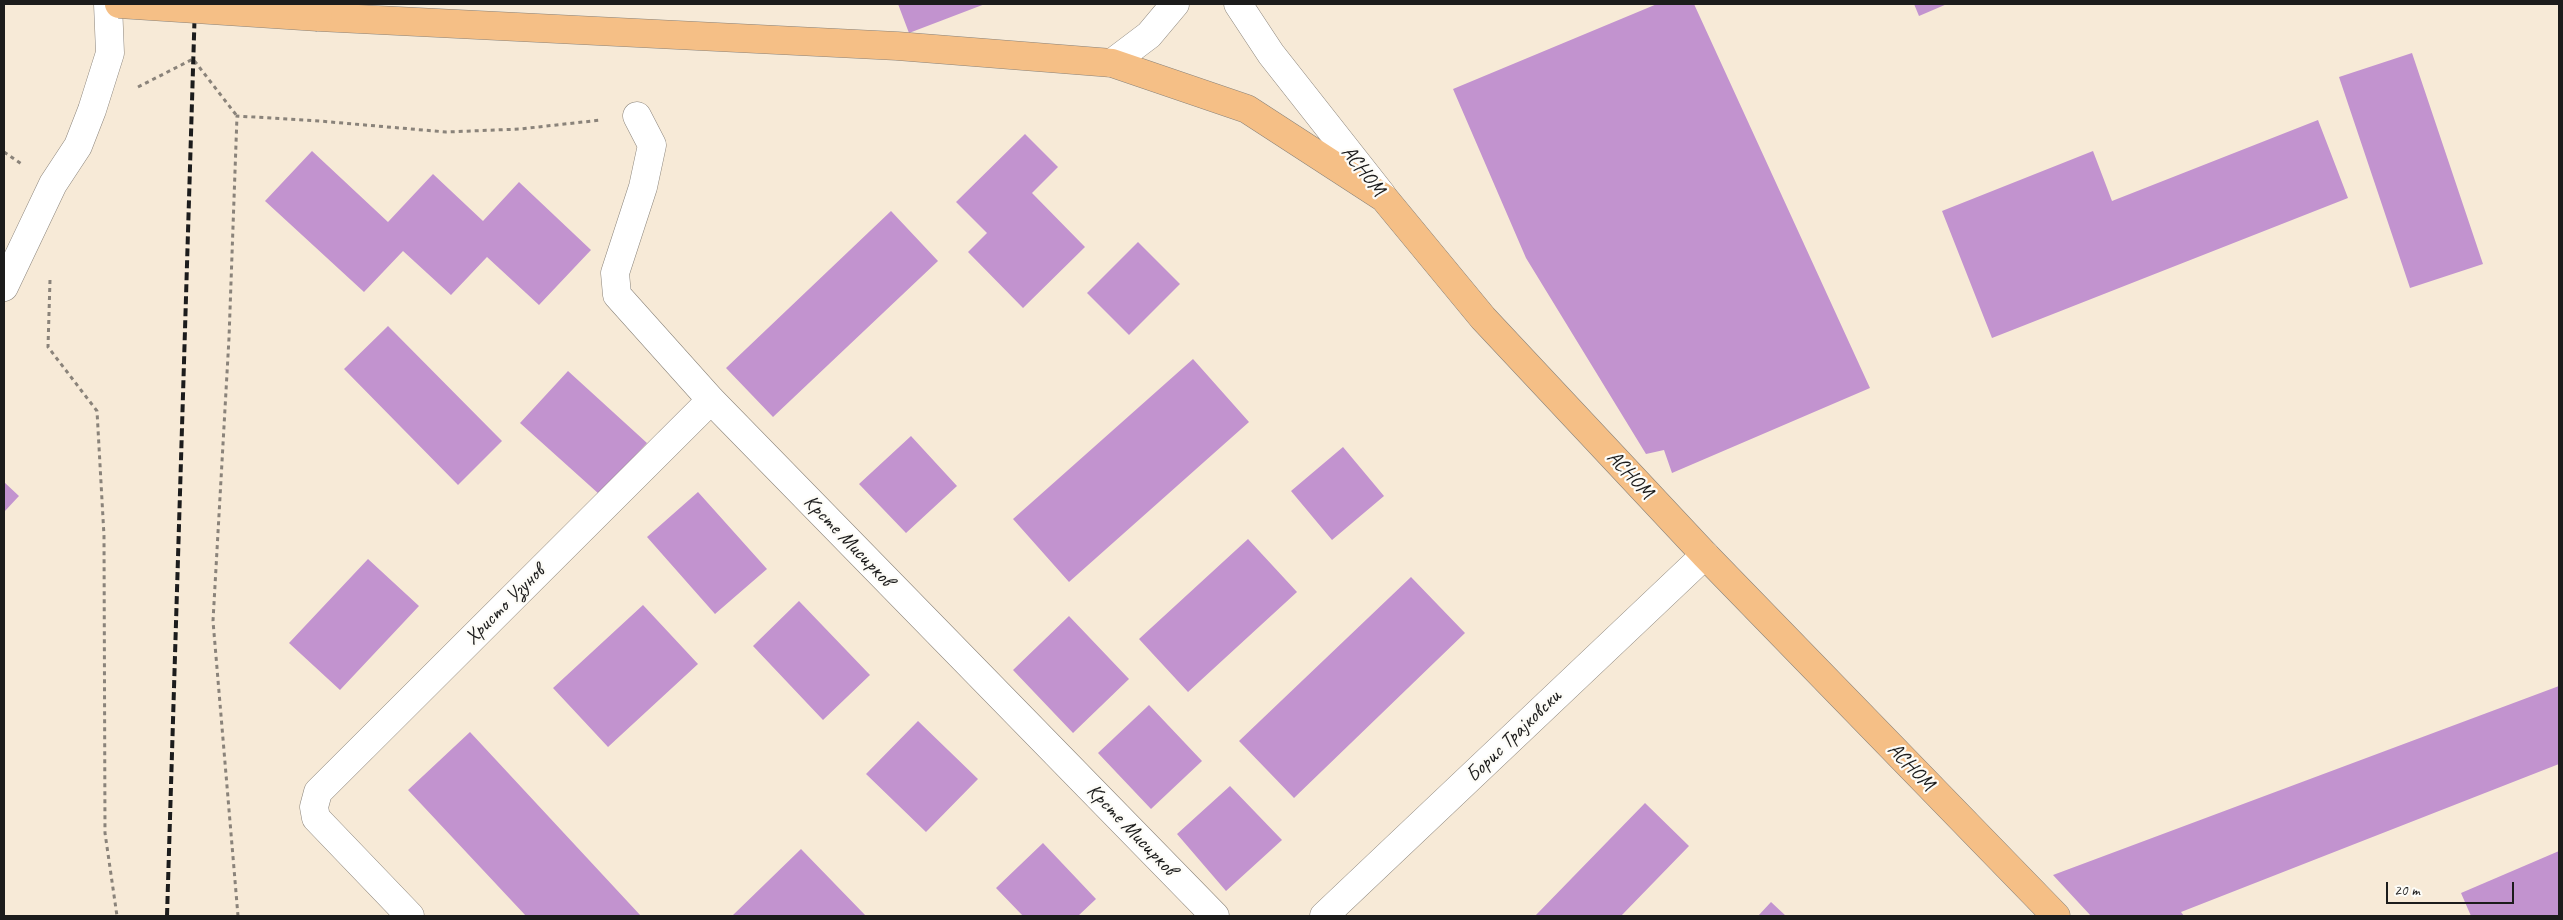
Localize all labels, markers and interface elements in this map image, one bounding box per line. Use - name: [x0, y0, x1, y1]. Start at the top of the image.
- street label: АСНОМ: [1335, 141, 1391, 201]
- street label: АСНОМ: [1601, 445, 1659, 505]
- street label: Крсте Мисирков: [798, 490, 898, 592]
- street label: Христо Узунов: [460, 560, 550, 650]
- street label: Борис Трајковски: [1461, 684, 1567, 788]
- street label: АСНОМ: [1882, 738, 1940, 796]
- street label: Крсте Мисирков: [1081, 779, 1181, 881]
- scale bar: [2388, 872, 2516, 904]
- text: 20 m: [2394, 881, 2420, 900]

